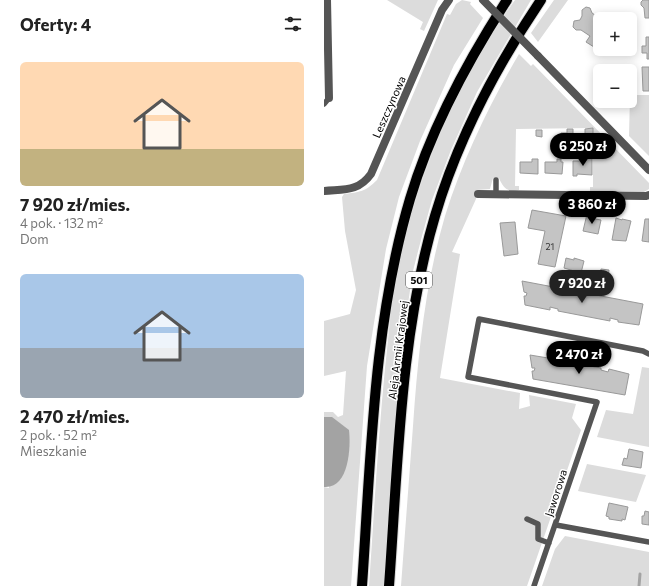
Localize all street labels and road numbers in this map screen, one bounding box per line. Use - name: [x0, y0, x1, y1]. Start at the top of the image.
- street label: Leszczynowa: [369, 74, 408, 140]
- road number: 501: [406, 272, 432, 288]
- street label: Aleja Armii Krajowej: [385, 299, 410, 400]
- street label: Jaworowa: [542, 468, 570, 518]

